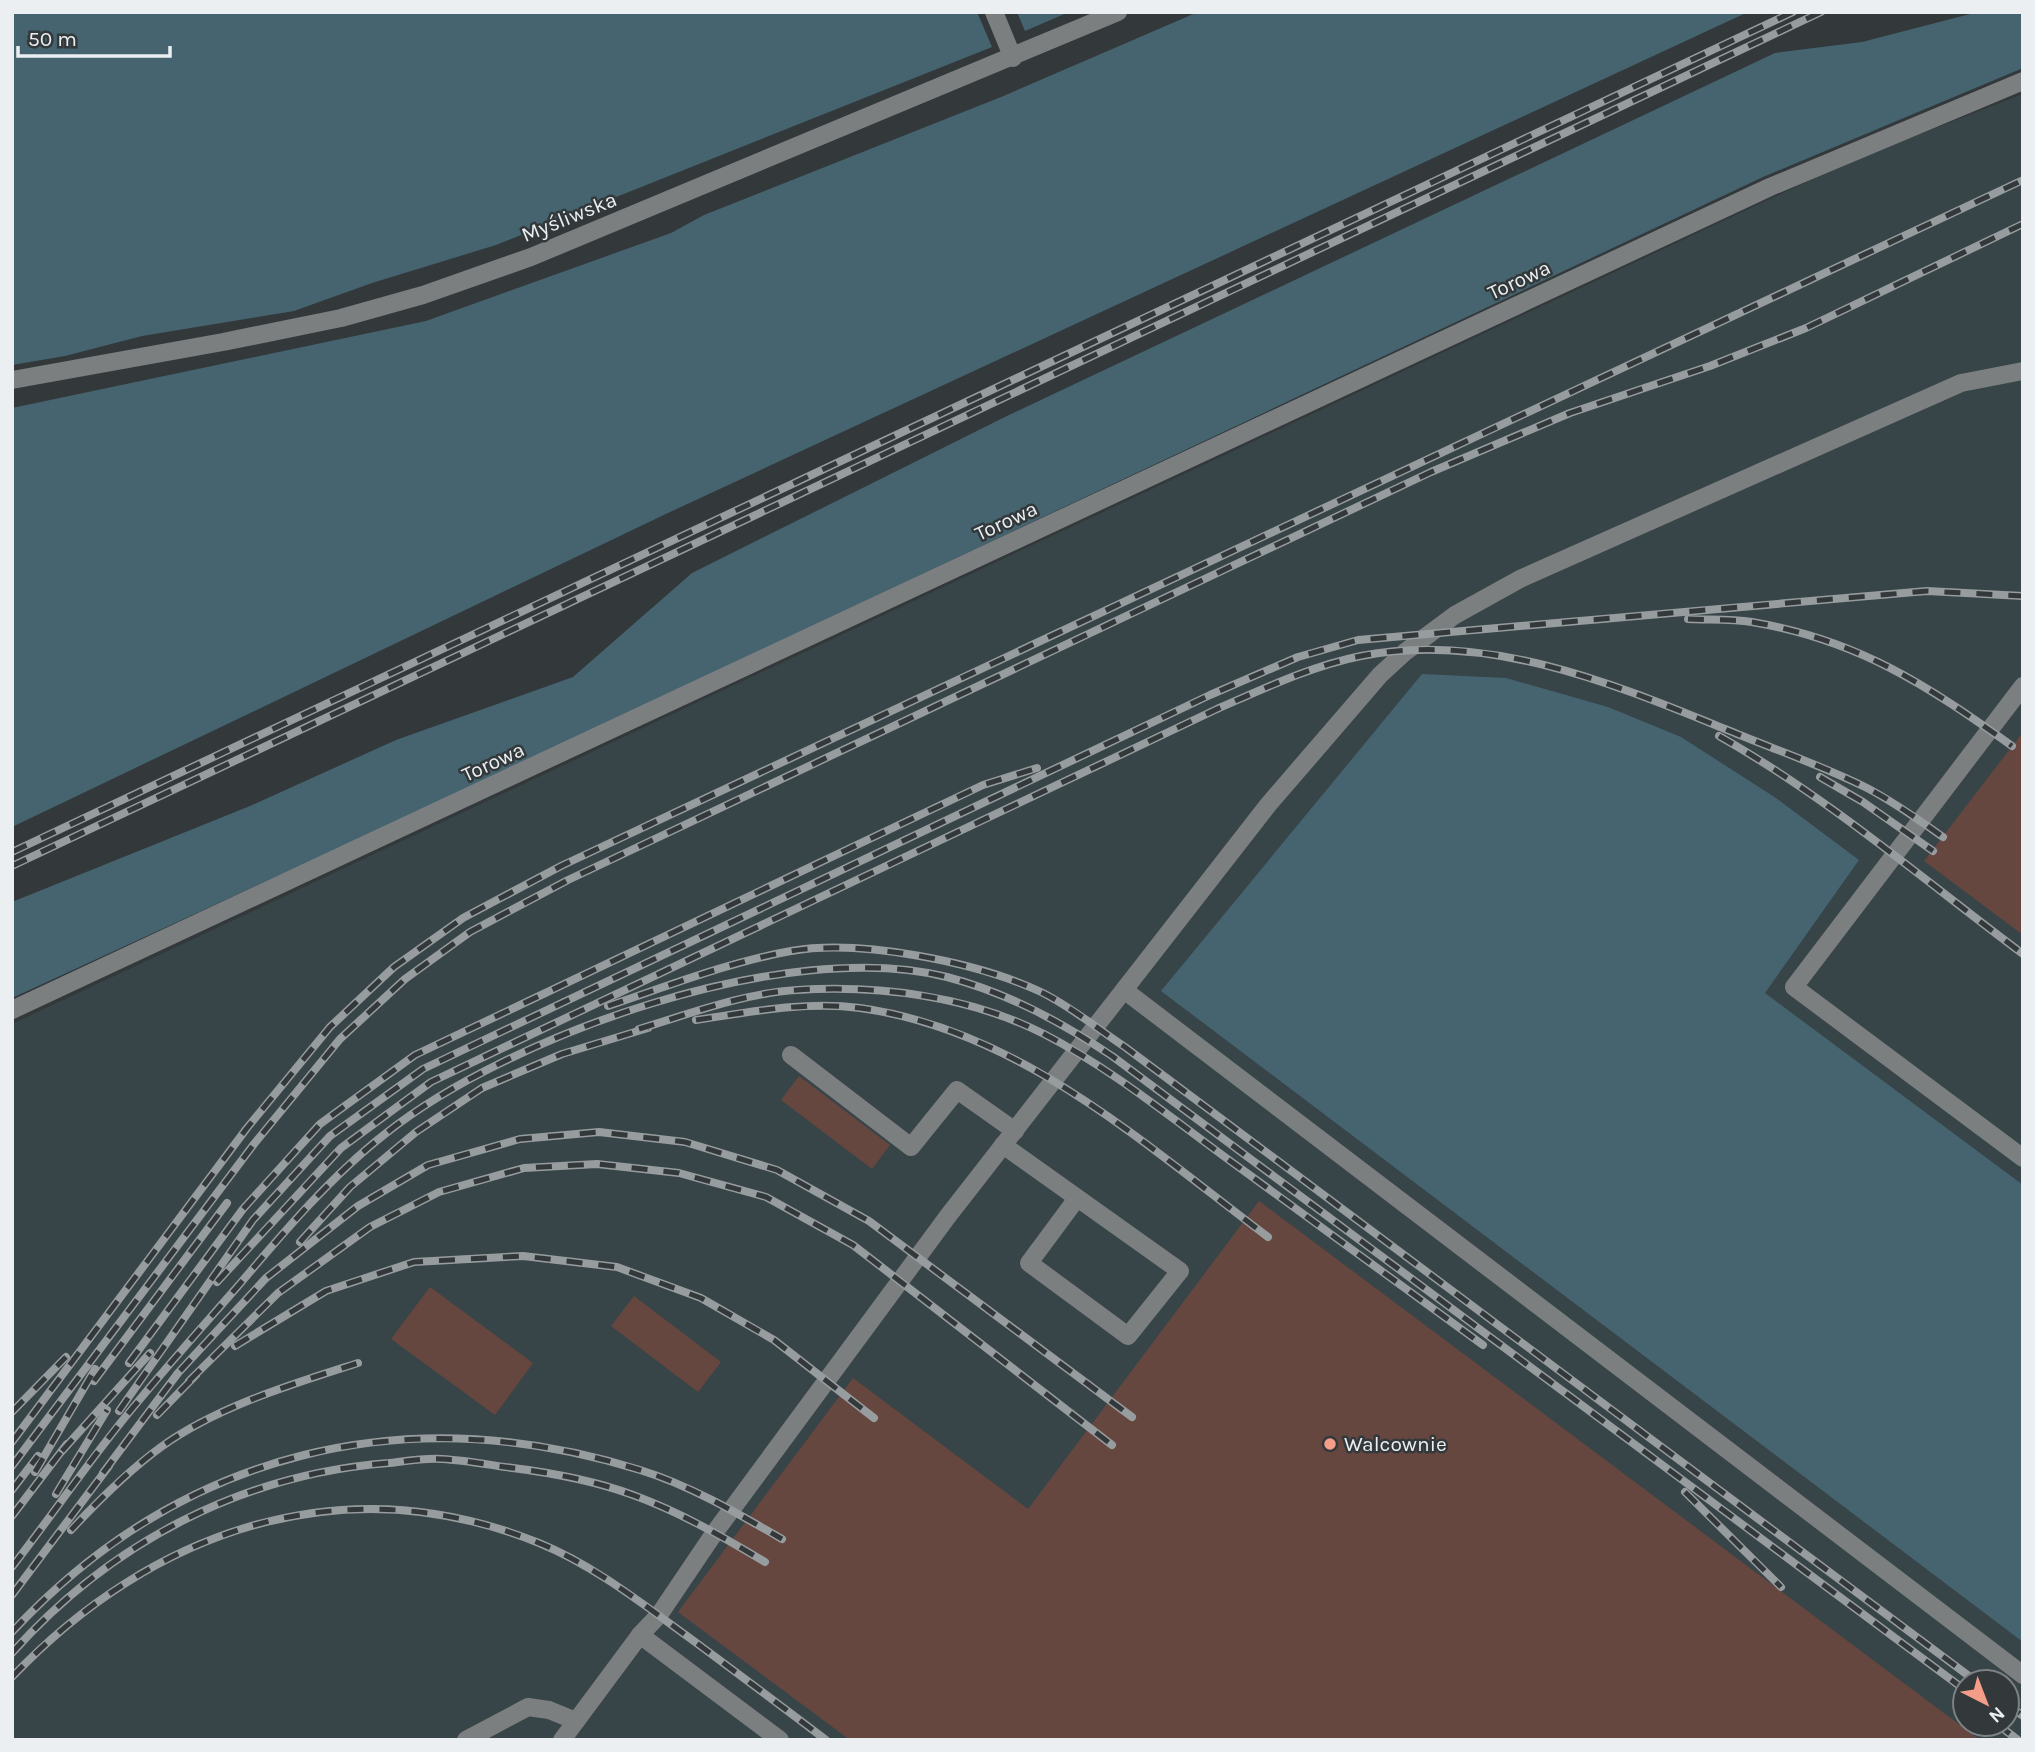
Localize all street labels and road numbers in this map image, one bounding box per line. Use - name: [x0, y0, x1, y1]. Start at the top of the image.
- street label: Myśliwska: [518, 187, 620, 247]
- street label: Torowa: [1484, 255, 1554, 305]
- street label: Torowa: [971, 496, 1041, 546]
- street label: Torowa: [458, 737, 528, 787]

